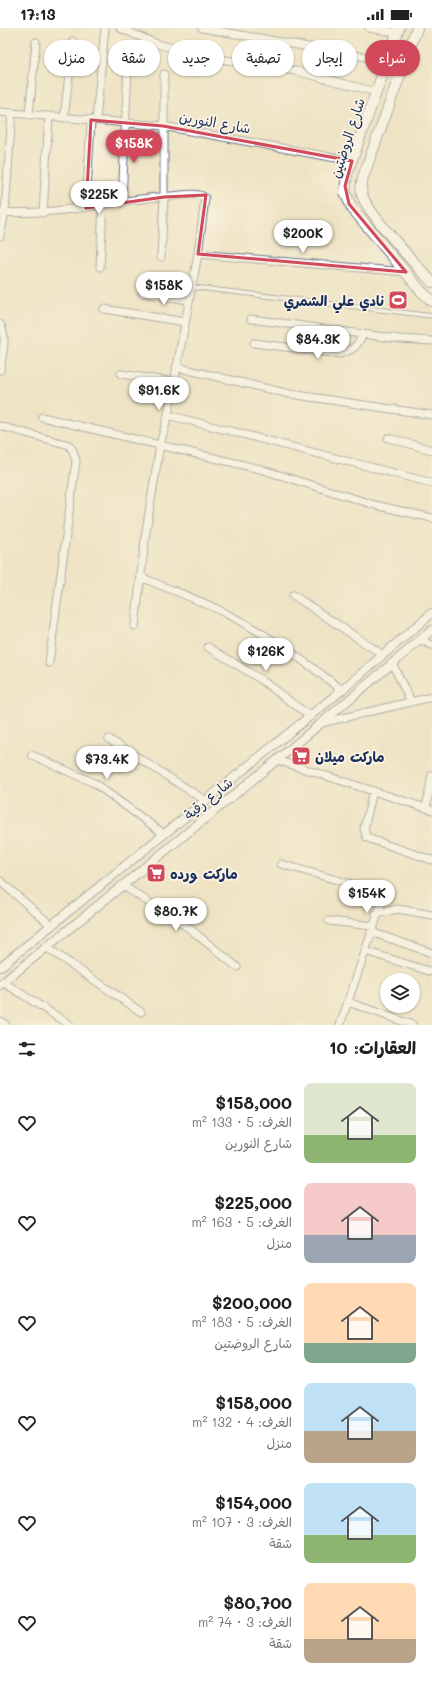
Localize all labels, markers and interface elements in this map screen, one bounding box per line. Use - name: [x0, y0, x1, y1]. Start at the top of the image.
- text: 17:13: [20, 4, 55, 24]
- chip: منزل: [44, 40, 100, 76]
- chip: شقة: [108, 40, 160, 76]
- chip: جديد: [168, 40, 224, 76]
- chip: تصفية: [232, 40, 294, 76]
- chip: إيجار: [302, 40, 357, 76]
- chip: شراء: [365, 40, 420, 76]
- street label: شارع الروضتين: [325, 95, 370, 181]
- street label: شارع النورين: [178, 106, 252, 139]
- pin: $158K: [106, 130, 162, 164]
- text: $158K: [115, 134, 153, 151]
- pin: $225K: [71, 181, 127, 215]
- text: $225K: [80, 185, 118, 202]
- pin: $200K: [275, 220, 331, 254]
- text: $200K: [283, 224, 323, 241]
- pin: $158K: [136, 272, 192, 306]
- text: $158K: [145, 276, 183, 293]
- sports icon: نادي علي الشمري: [387, 289, 409, 311]
- place label: نادي علي الشمري: [284, 291, 384, 314]
- pin: $84.3K: [285, 326, 351, 360]
- text: $84.3K: [296, 330, 340, 347]
- pin: $91.6K: [126, 377, 192, 411]
- text: $91.6K: [138, 381, 180, 398]
- pin: $126K: [238, 638, 294, 672]
- text: $126K: [247, 642, 285, 659]
- supermarket icon: ماركت ميلان: [290, 745, 312, 767]
- pin: $73.4K: [74, 746, 140, 780]
- place label: ماركت ميلان: [315, 747, 385, 766]
- text: $73.4K: [85, 750, 129, 767]
- street label: شارع رقية: [180, 772, 237, 824]
- supermarket icon: ماركت ورده: [145, 862, 167, 884]
- place label: ماركت ورده: [170, 864, 238, 884]
- pin: $154K: [339, 880, 395, 914]
- text: $154K: [348, 884, 386, 901]
- pin: $80.7K: [143, 898, 209, 932]
- text: $80.7K: [154, 902, 198, 919]
- map controls: [380, 973, 420, 1013]
- button: layers: [380, 973, 420, 1013]
- text: العقارات: 10: [329, 1036, 416, 1058]
- icon: filters: [16, 1038, 38, 1060]
- text: $158,000: [215, 1091, 292, 1113]
- icon: home: [336, 1099, 384, 1147]
- icon: heart: [16, 1112, 38, 1134]
- text: الغرف: 5 · 133 m²: [192, 1113, 292, 1130]
- text: شارع النورين: [225, 1134, 292, 1151]
- text: $225,000: [215, 1191, 292, 1213]
- icon: home: [336, 1199, 384, 1247]
- icon: heart: [16, 1212, 38, 1234]
- text: الغرف: 5 · 163 m²: [192, 1213, 292, 1230]
- text: منزل: [266, 1234, 292, 1251]
- text: $200,000: [212, 1291, 292, 1313]
- icon: home: [336, 1299, 384, 1347]
- icon: heart: [16, 1312, 38, 1334]
- text: الغرف: 5 · 183 m²: [191, 1313, 292, 1330]
- text: شارع الروضتين: [215, 1334, 292, 1351]
- text: $158,000: [215, 1391, 292, 1413]
- icon: home: [336, 1399, 384, 1447]
- icon: heart: [16, 1412, 38, 1434]
- text: الغرف: 4 · 132 m²: [192, 1413, 292, 1430]
- text: منزل: [266, 1434, 292, 1451]
- text: $154,000: [215, 1491, 292, 1513]
- icon: home: [336, 1499, 384, 1547]
- icon: heart: [16, 1512, 38, 1534]
- text: الغرف: 3 · 107 m²: [192, 1513, 292, 1530]
- text: شقة: [269, 1534, 292, 1551]
- text: $80,700: [223, 1591, 292, 1613]
- icon: home: [336, 1599, 384, 1647]
- icon: heart: [16, 1612, 38, 1634]
- text: الغرف: 3 · 74 m²: [198, 1613, 292, 1630]
- text: شقة: [269, 1634, 292, 1651]

